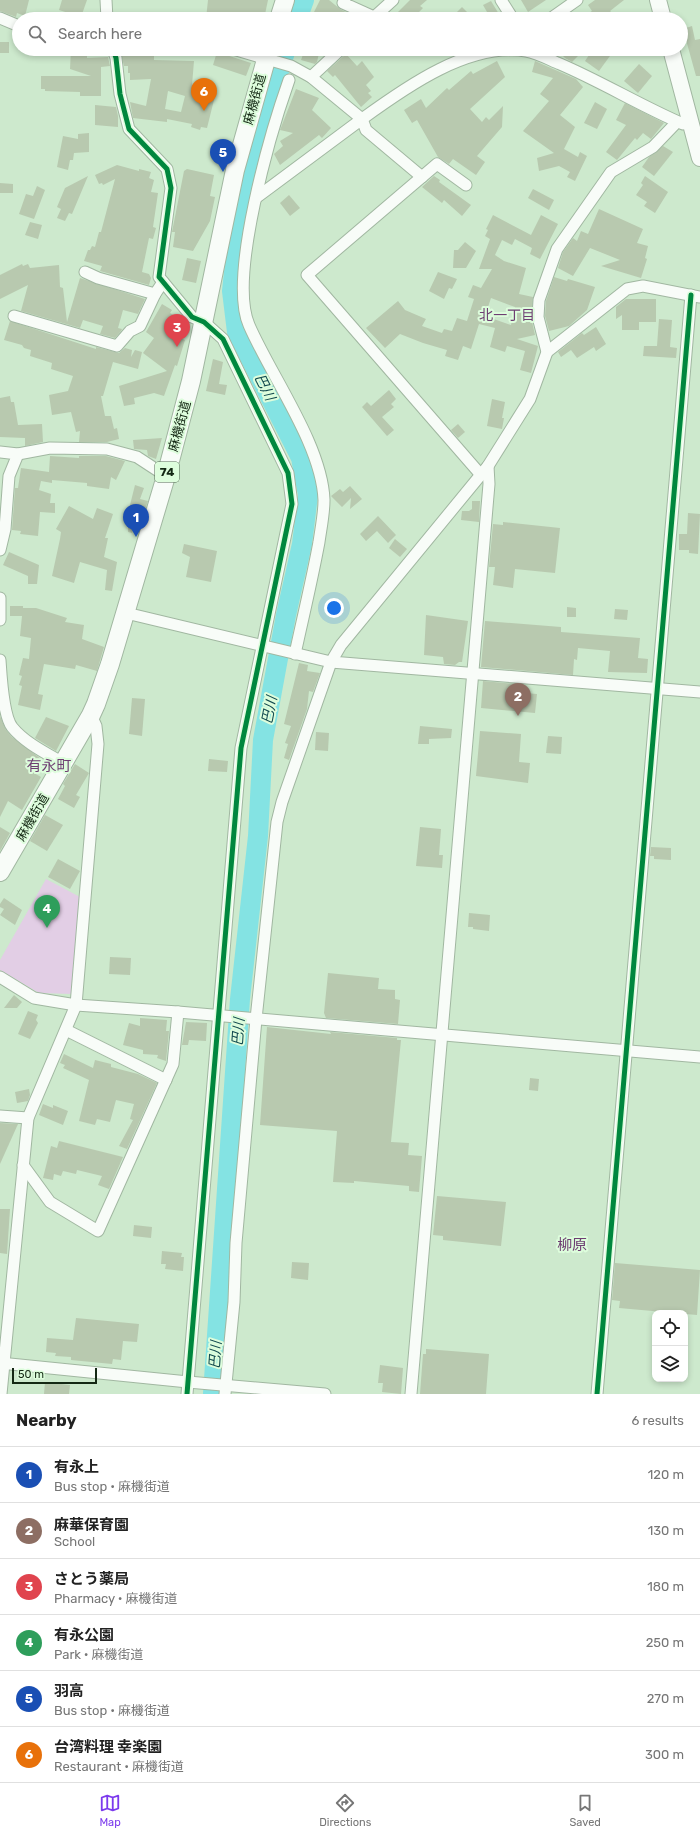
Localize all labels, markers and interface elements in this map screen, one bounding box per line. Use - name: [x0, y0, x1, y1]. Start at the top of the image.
- search box: [12, 12, 688, 56]
- icon: search: [26, 23, 48, 45]
- text: Search here: [58, 25, 142, 43]
- street label: 麻機街道: [241, 72, 268, 126]
- pin: 6: [191, 78, 217, 111]
- pin: 5: [210, 139, 236, 172]
- district label: 北一丁目: [479, 307, 535, 324]
- pin: 3: [164, 314, 190, 347]
- water label: 巴川: [251, 371, 279, 405]
- street label: 麻機街道: [166, 399, 193, 453]
- road number: 74: [155, 462, 179, 482]
- pin: 1: [123, 504, 149, 537]
- your location: [324, 598, 344, 618]
- pin: 2: [505, 683, 531, 716]
- water label: 巴川: [258, 693, 281, 725]
- district label: 有永町: [26, 757, 72, 775]
- street label: 麻機街道: [13, 791, 52, 844]
- pin: 4: [34, 895, 60, 928]
- water label: 巴川: [229, 1015, 248, 1047]
- district label: 柳原: [557, 1236, 587, 1254]
- map controls: [652, 1310, 688, 1382]
- button: locate: [652, 1310, 688, 1346]
- water label: 巴川: [206, 1338, 225, 1370]
- button: layers: [652, 1346, 688, 1382]
- scale bar: [12, 1366, 97, 1385]
- text: 50 m: [18, 1368, 44, 1381]
- text: Nearby: [16, 1410, 77, 1430]
- text: 6 results: [632, 1413, 684, 1428]
- text: 有永上: [54, 1458, 99, 1476]
- text: 1: [26, 1467, 32, 1482]
- text: 120 m: [648, 1467, 684, 1482]
- text: Bus stop · 麻機街道: [54, 1479, 170, 1494]
- text: 麻華保育園: [54, 1516, 129, 1534]
- text: 2: [25, 1523, 33, 1538]
- text: 130 m: [648, 1523, 684, 1538]
- text: School: [54, 1534, 95, 1549]
- text: さとう薬局: [54, 1570, 129, 1588]
- text: 3: [25, 1579, 33, 1594]
- text: 180 m: [647, 1579, 684, 1594]
- text: Pharmacy · 麻機街道: [54, 1591, 178, 1606]
- text: 有永公園: [54, 1626, 114, 1644]
- text: 4: [25, 1635, 33, 1650]
- text: 250 m: [646, 1635, 684, 1650]
- text: Park · 麻機街道: [54, 1647, 144, 1662]
- text: 羽高: [54, 1682, 84, 1700]
- text: 5: [25, 1691, 33, 1706]
- text: 270 m: [647, 1691, 684, 1706]
- text: Bus stop · 麻機街道: [54, 1703, 170, 1718]
- text: 台湾料理 幸楽園: [54, 1738, 162, 1756]
- text: 6: [25, 1747, 33, 1762]
- text: 300 m: [645, 1747, 684, 1762]
- text: Restaurant · 麻機街道: [54, 1759, 184, 1774]
- tab: Map: [99, 1792, 121, 1829]
- tab: Directions: [319, 1792, 371, 1829]
- tab: Saved: [570, 1792, 601, 1829]

